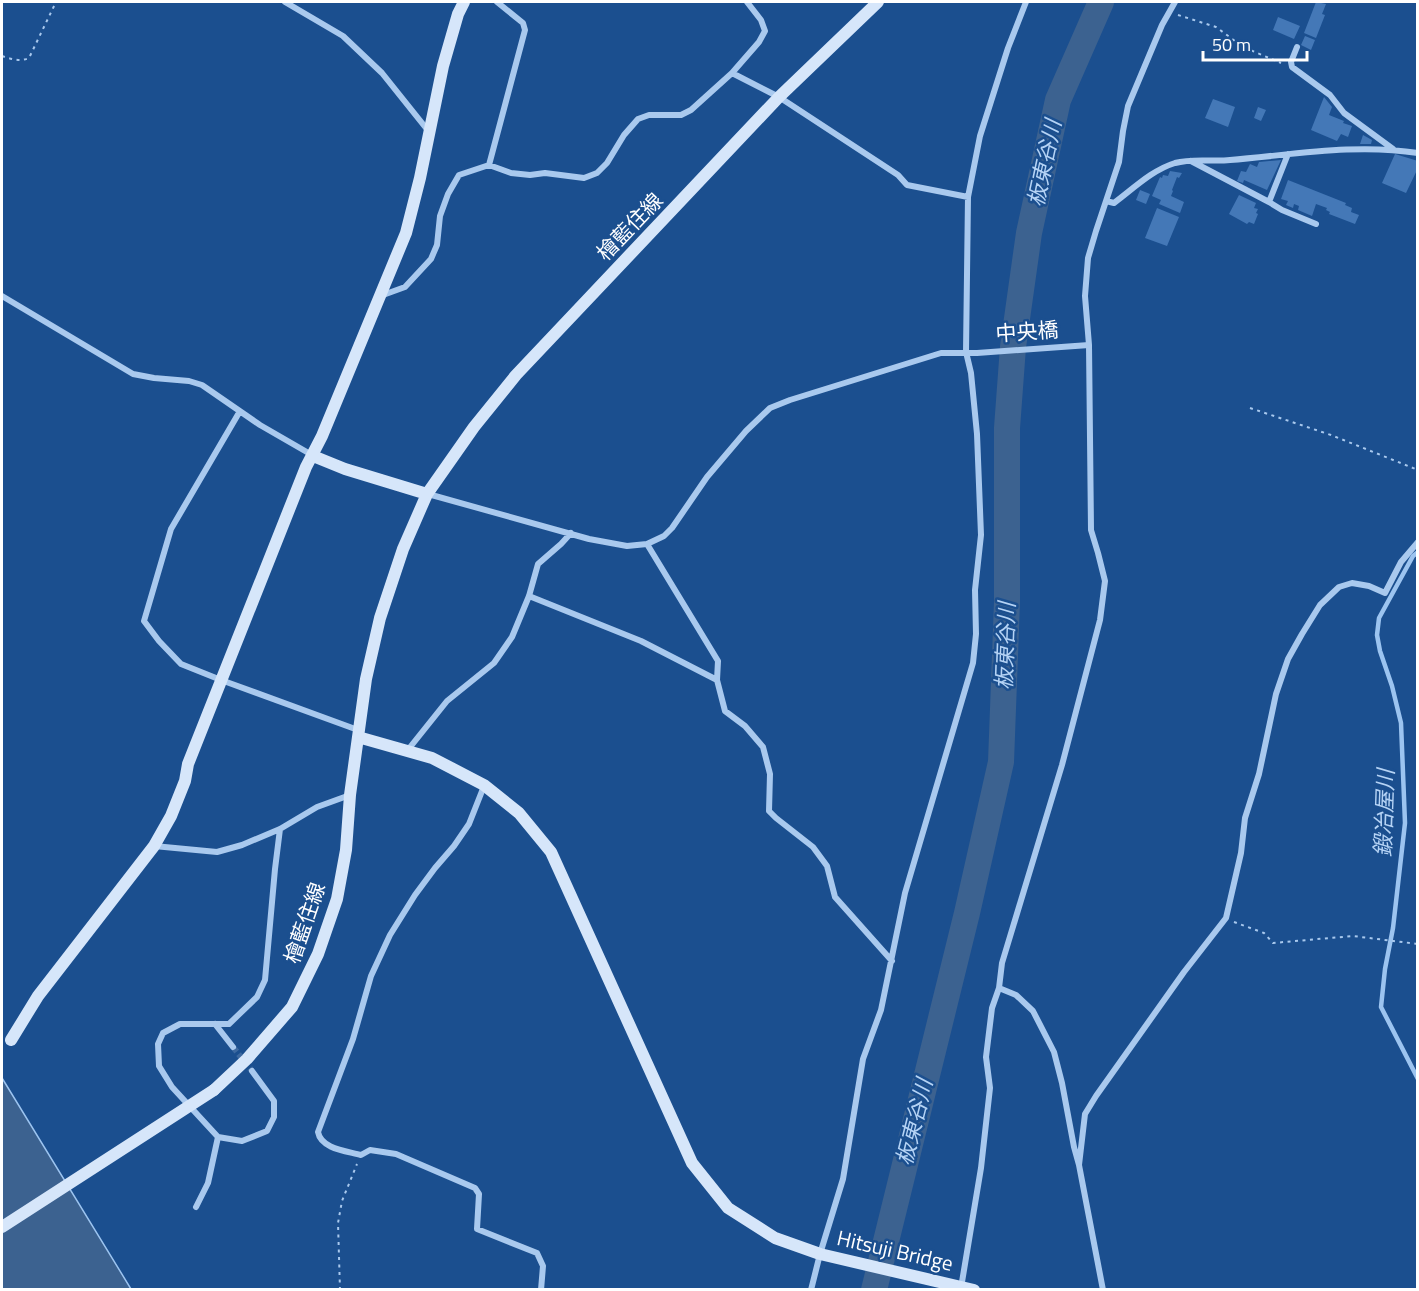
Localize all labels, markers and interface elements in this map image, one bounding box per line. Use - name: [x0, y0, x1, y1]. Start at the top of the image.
- scale bar: [1203, 24, 1306, 62]
- text: 50 m: [1212, 31, 1251, 58]
- water label: 板東谷川: [1018, 114, 1070, 210]
- street label: 檜藍住線: [589, 185, 670, 268]
- street label: 中央橋: [994, 313, 1059, 349]
- water label: 板東谷川: [986, 599, 1024, 691]
- water label: 鍛冶屋川: [1365, 766, 1403, 858]
- street label: 檜藍住線: [275, 878, 333, 968]
- water label: 板東谷川: [887, 1073, 942, 1169]
- street label: Hitsuji Bridge: [834, 1221, 956, 1279]

